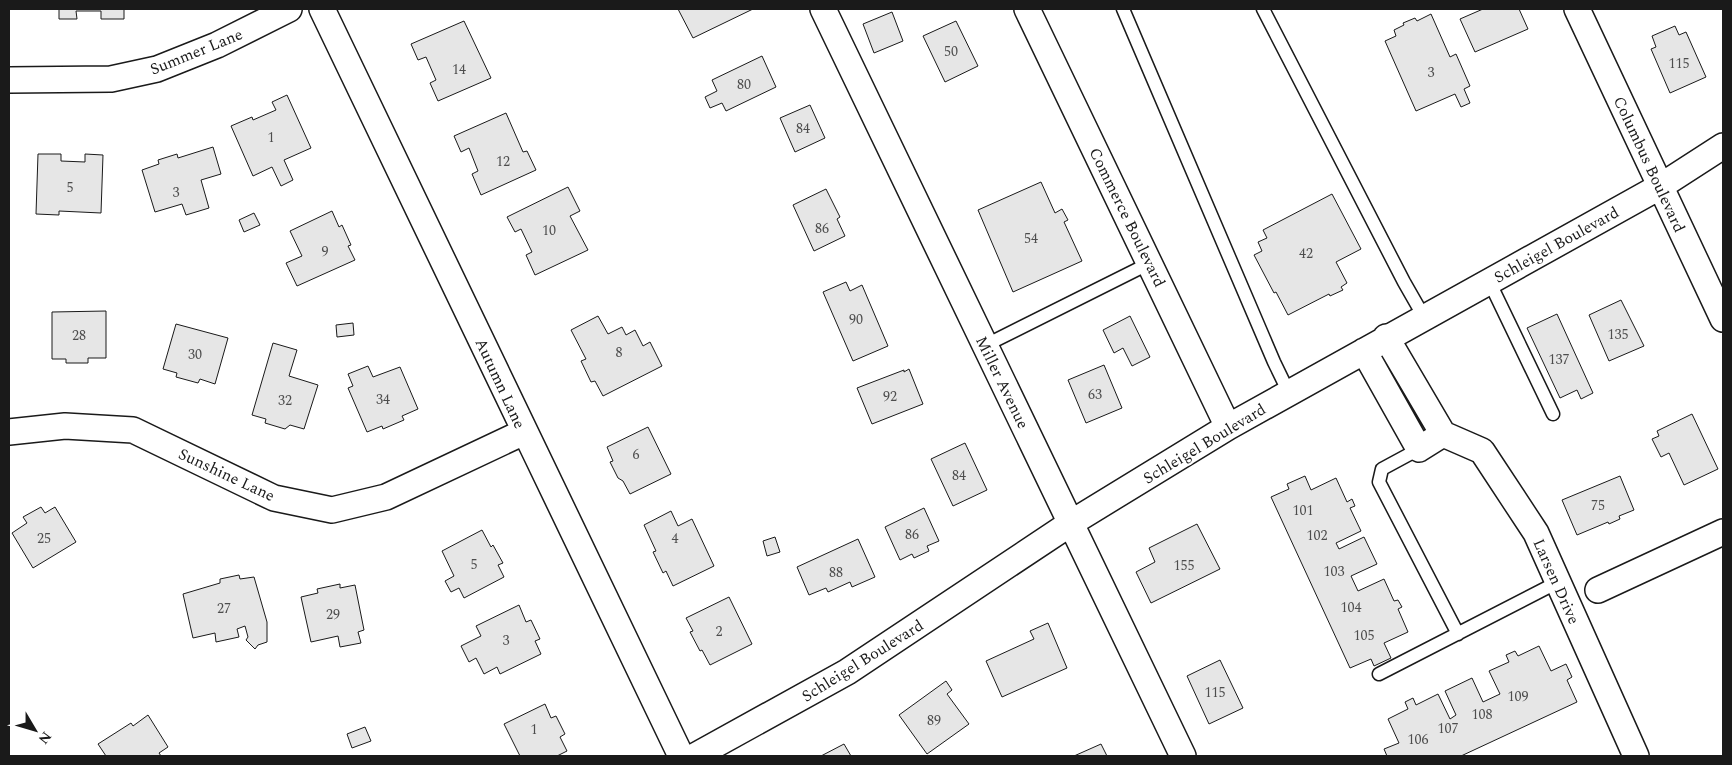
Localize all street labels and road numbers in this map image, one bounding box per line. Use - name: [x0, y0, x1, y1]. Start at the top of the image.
- street label: Summer Lane: [146, 22, 246, 81]
- street label: Columbus Boulevard: [1607, 92, 1691, 237]
- street label: Commerce Boulevard: [1083, 143, 1171, 291]
- street label: Schleigel Boulevard: [1490, 200, 1623, 289]
- street label: Miller Avenue: [969, 332, 1035, 433]
- street label: Autumn Lane: [469, 334, 532, 433]
- street label: Schleigel Boulevard: [1138, 398, 1271, 490]
- street label: Sunshine Lane: [174, 442, 279, 508]
- street label: Larsen Drive: [1527, 535, 1586, 628]
- street label: Schleigel Boulevard: [797, 614, 928, 708]

